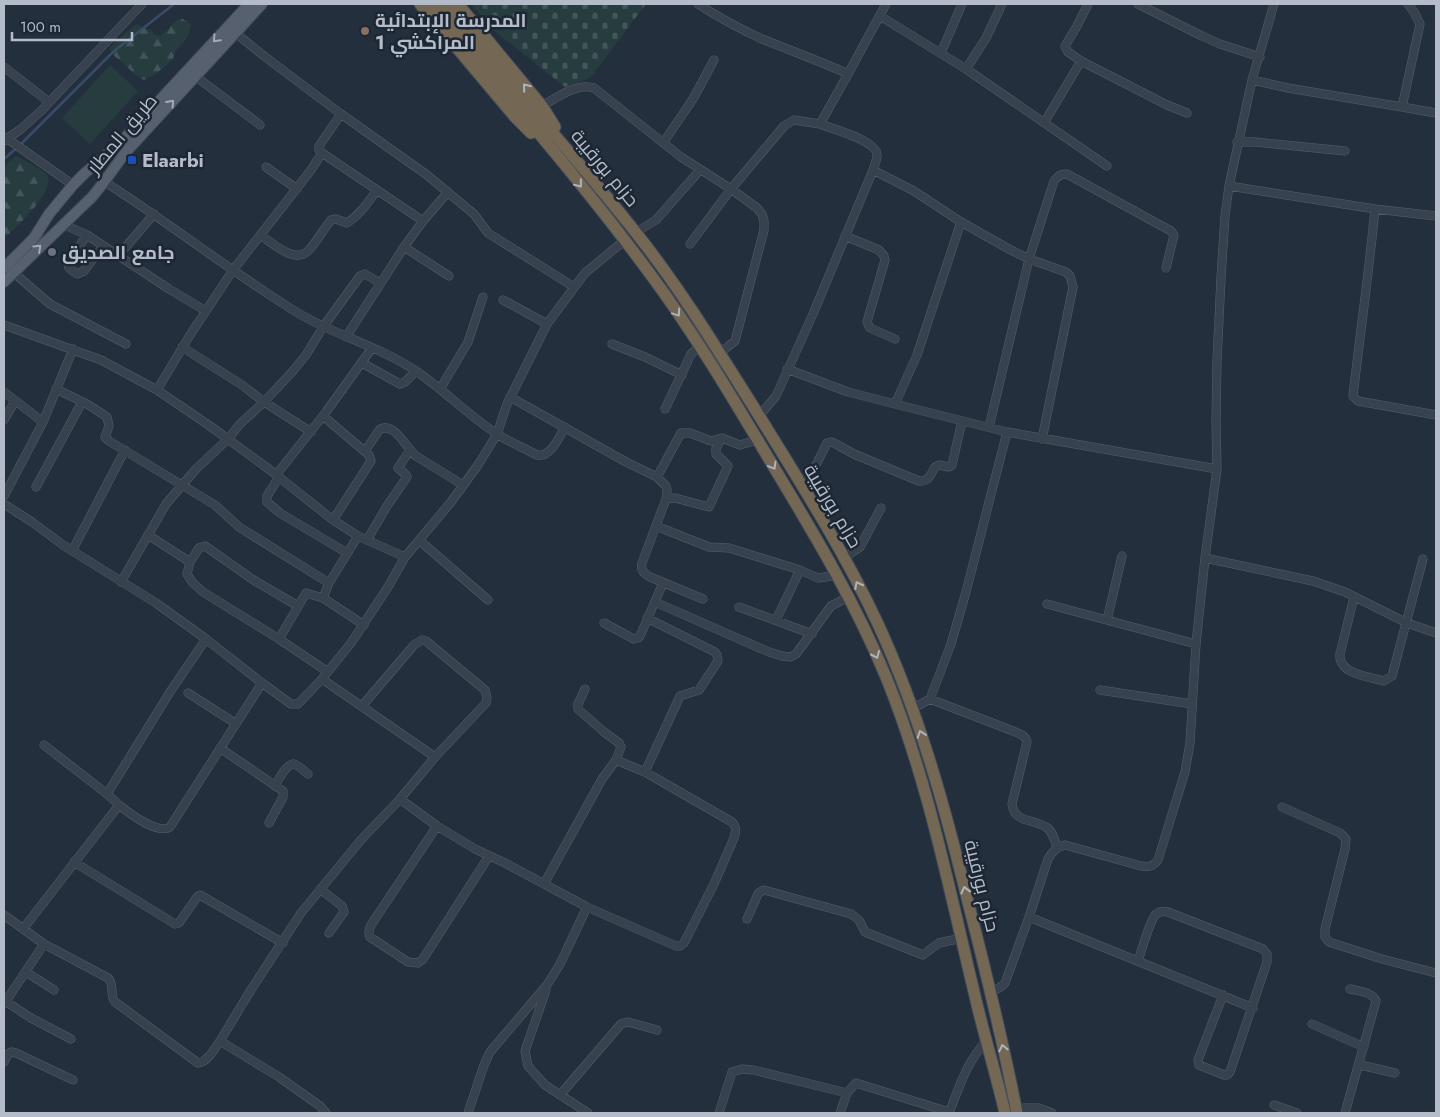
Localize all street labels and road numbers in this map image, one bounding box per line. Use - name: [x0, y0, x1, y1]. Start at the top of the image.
- street label: طريق المطار: [80, 88, 164, 181]
- street label: حزام بورقيبة: [565, 123, 645, 213]
- street label: حزام بورقيبة: [797, 459, 869, 553]
- street label: حزام بورقيبة: [958, 837, 1006, 935]

